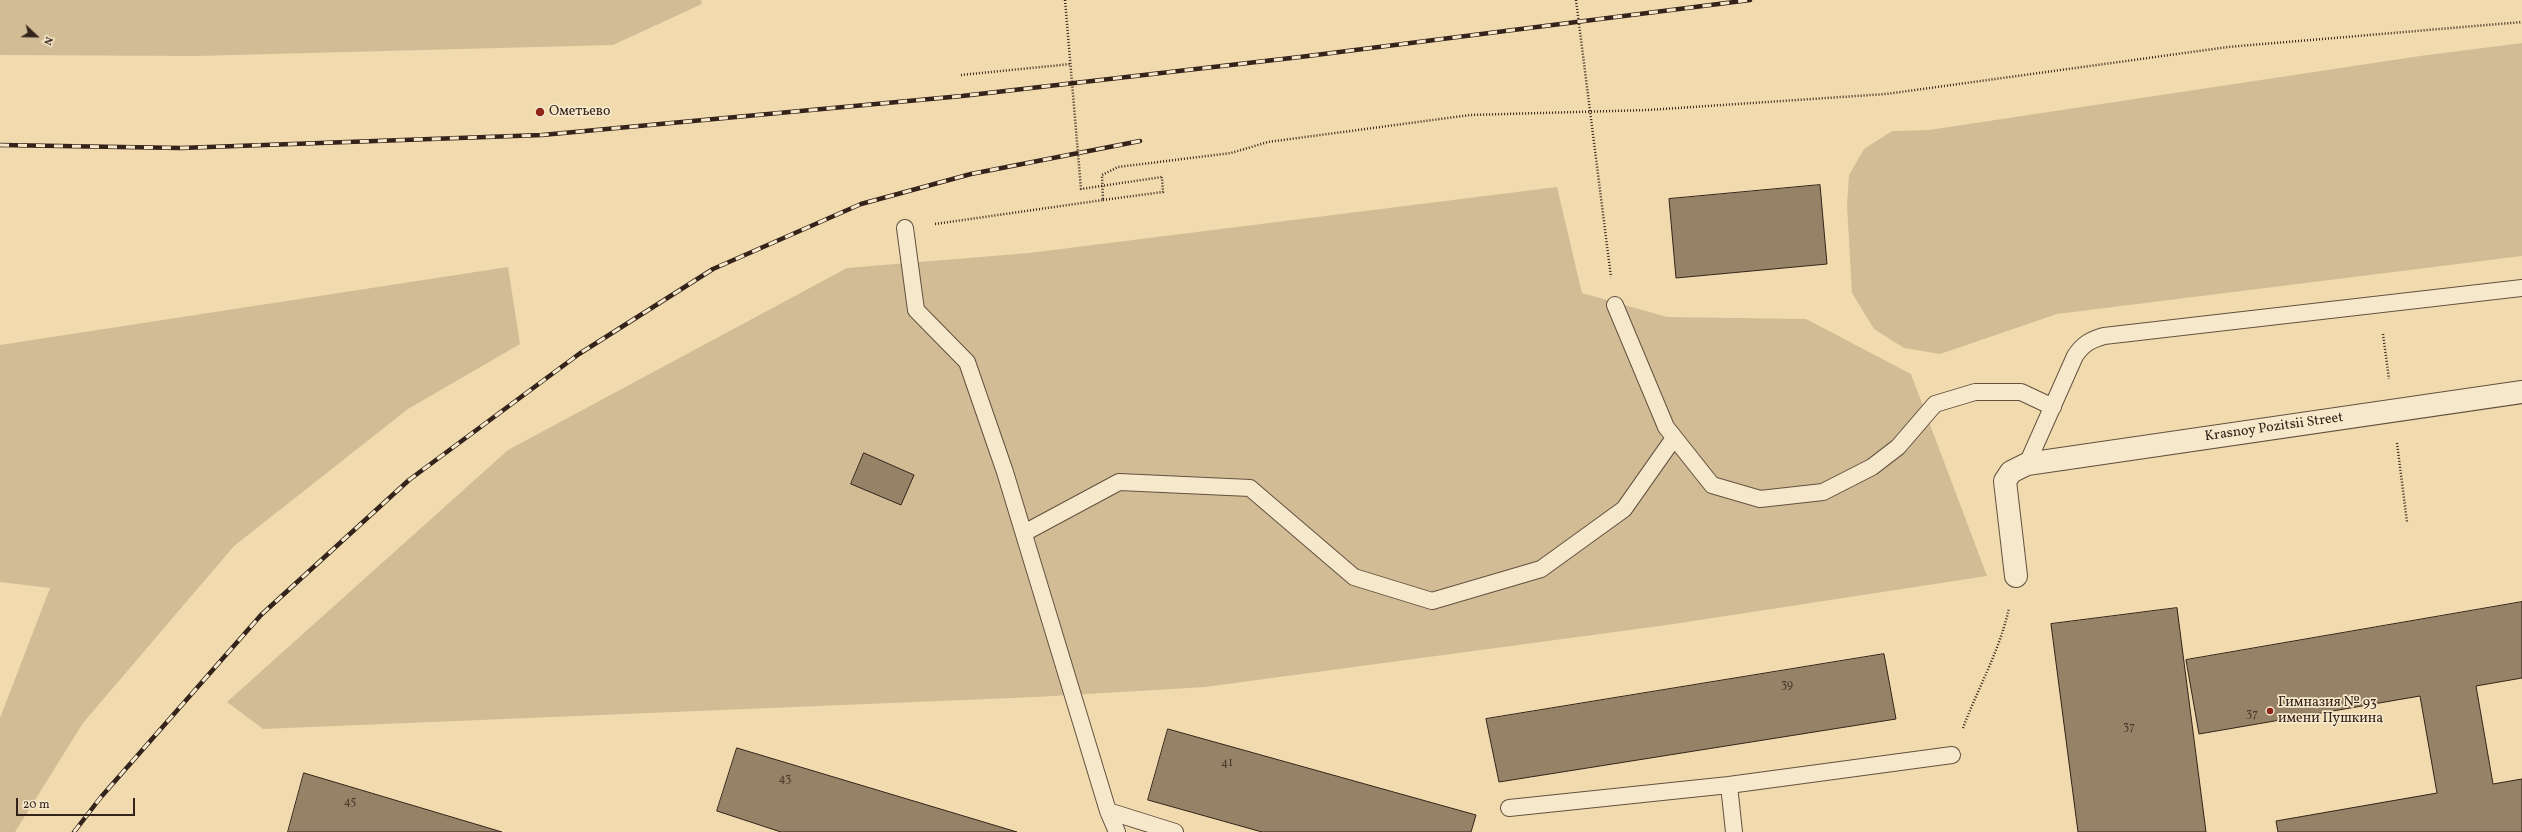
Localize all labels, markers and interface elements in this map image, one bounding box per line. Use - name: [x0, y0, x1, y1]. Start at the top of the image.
- north arrow: [16, 16, 56, 56]
- text: N: [39, 34, 56, 47]
- place label: Ометьево: [549, 104, 610, 120]
- marker: Ометьево: [534, 106, 546, 118]
- street label: Krasnoy Pozitsii Street: [2204, 410, 2344, 446]
- house number: 39: [1781, 679, 1793, 693]
- place label: Гимназия № 93 имени Пушкина: [2278, 695, 2383, 728]
- marker: Гимназия № 93 имени Пушкина: [2265, 706, 2275, 716]
- house number: 37: [2246, 708, 2258, 722]
- house number: 37: [2123, 721, 2135, 735]
- house number: 41: [1221, 757, 1233, 771]
- house number: 43: [779, 773, 791, 787]
- scale bar: [18, 790, 137, 816]
- house number: 45: [344, 796, 356, 810]
- text: 20 m: [23, 797, 50, 813]

